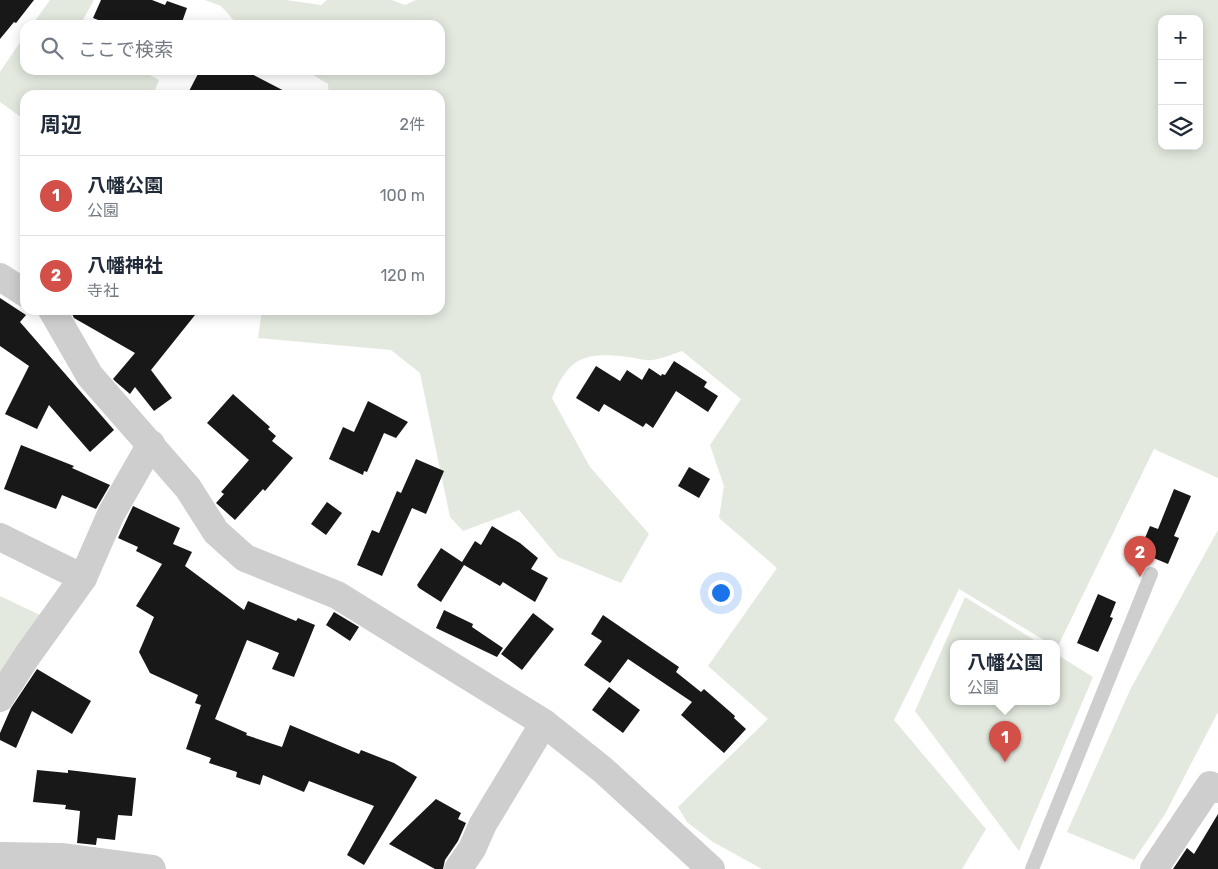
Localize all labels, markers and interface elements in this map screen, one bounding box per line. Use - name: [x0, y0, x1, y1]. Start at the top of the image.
- map controls: [1158, 15, 1203, 150]
- button: +: [1158, 15, 1203, 60]
- search box: [20, 20, 445, 75]
- icon: search: [38, 34, 66, 62]
- text: ここで検索: [78, 38, 173, 61]
- button: −: [1158, 60, 1203, 105]
- button: layers: [1158, 105, 1203, 150]
- text: 周辺: [40, 112, 82, 137]
- text: 2件: [400, 115, 425, 134]
- text: 八幡公園: [87, 174, 163, 197]
- text: 1: [52, 186, 60, 205]
- text: 100 m: [380, 186, 425, 205]
- text: 公園: [87, 201, 119, 220]
- text: 八幡神社: [87, 254, 163, 277]
- text: 2: [51, 266, 61, 285]
- text: 120 m: [380, 266, 425, 285]
- text: 寺社: [87, 281, 119, 300]
- pin: 2: [1124, 536, 1156, 577]
- your location: [708, 580, 734, 606]
- popup: [950, 640, 1060, 705]
- text: 八幡公園: [967, 651, 1043, 674]
- text: 公園: [967, 678, 999, 697]
- pin: 1: [989, 721, 1021, 762]

